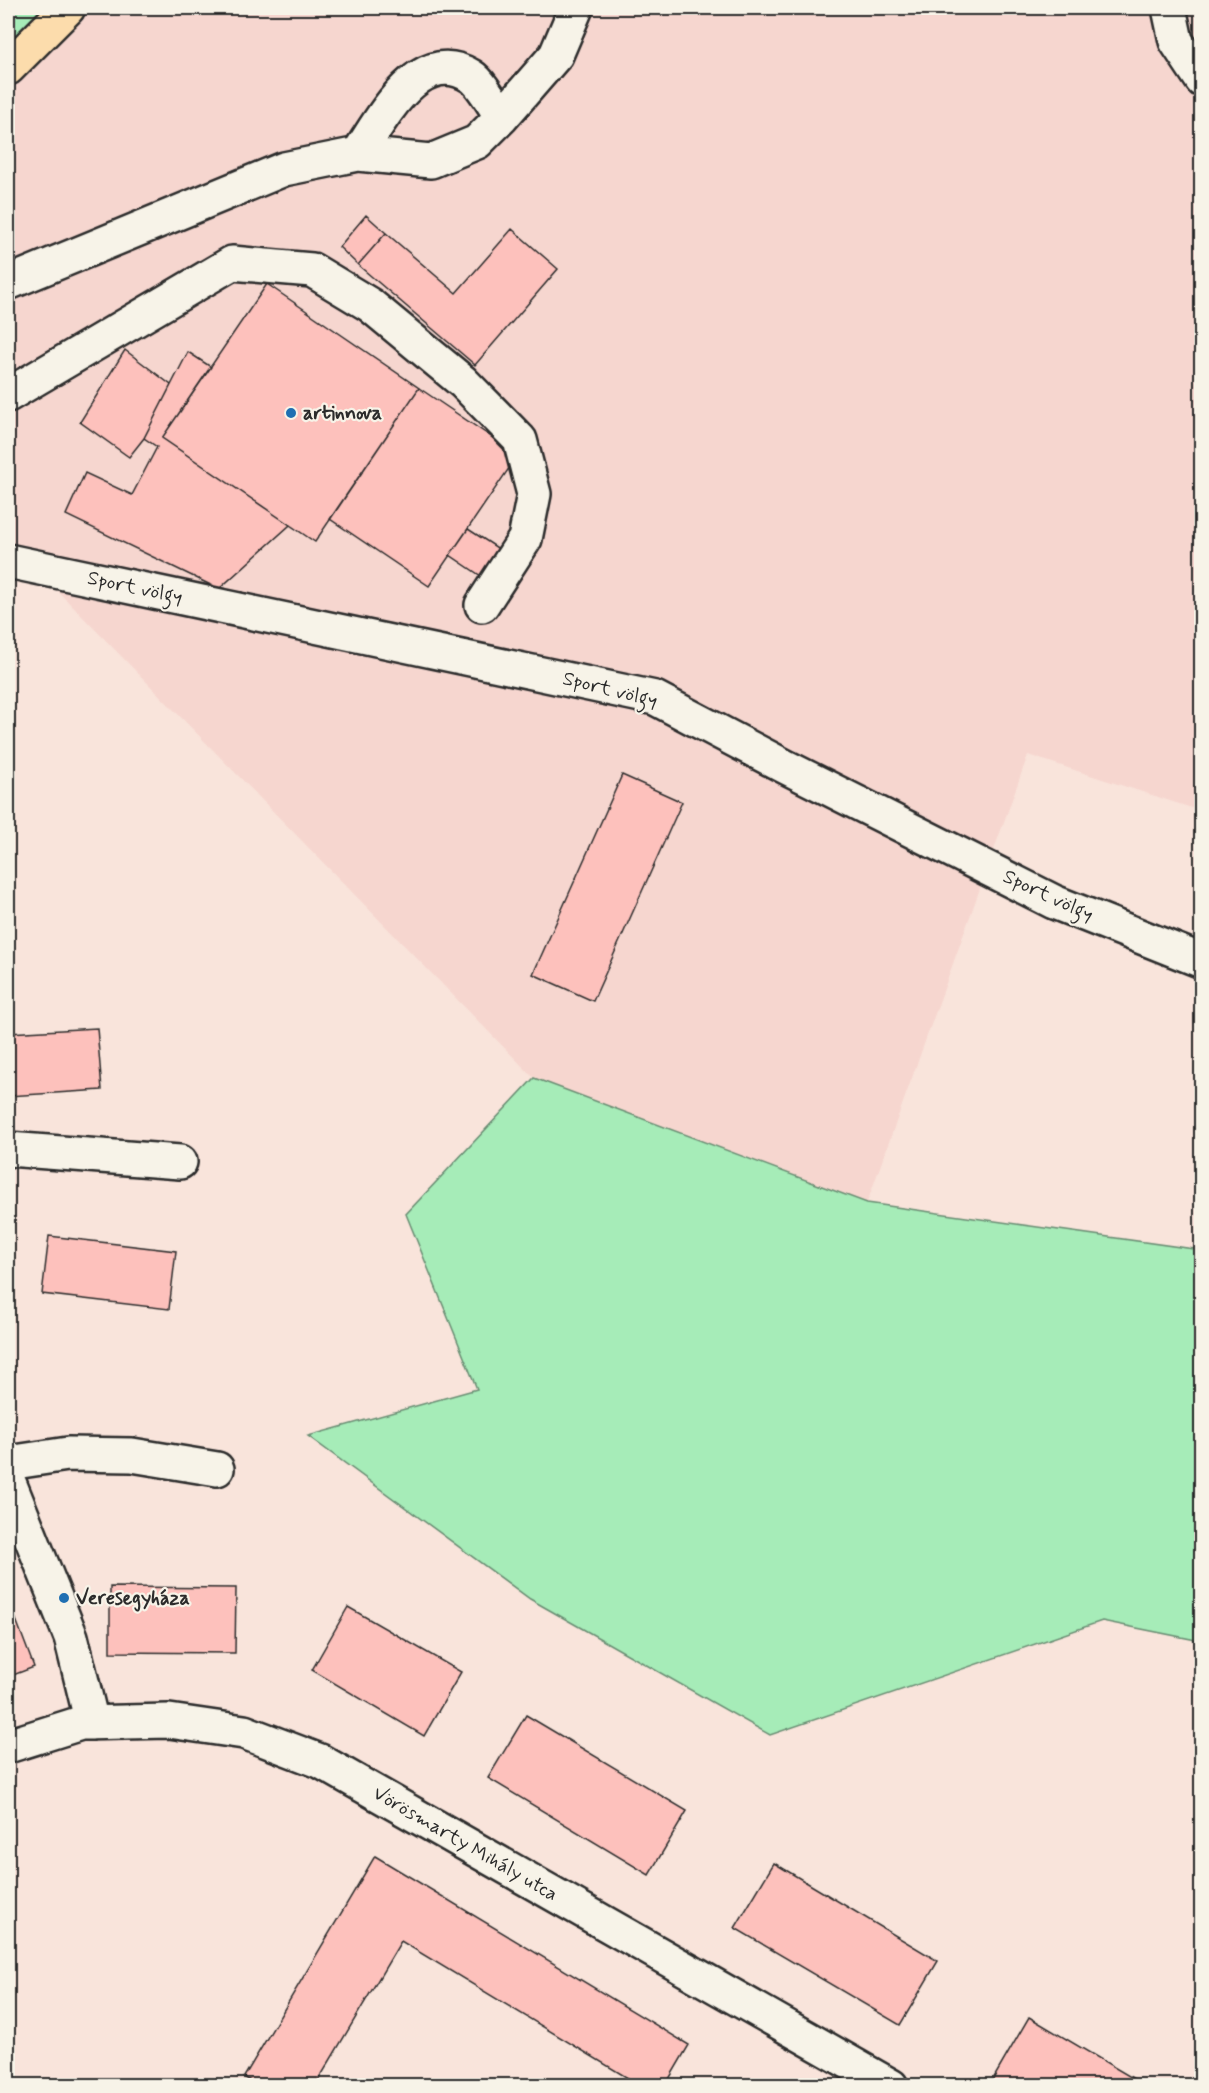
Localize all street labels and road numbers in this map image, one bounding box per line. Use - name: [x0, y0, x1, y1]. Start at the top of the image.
- street label: Sport völgy: [84, 565, 185, 613]
- street label: Sport völgy: [559, 665, 660, 717]
- street label: Sport völgy: [998, 863, 1098, 930]
- street label: Vörösmarty Mihály utca: [368, 1780, 562, 1908]

